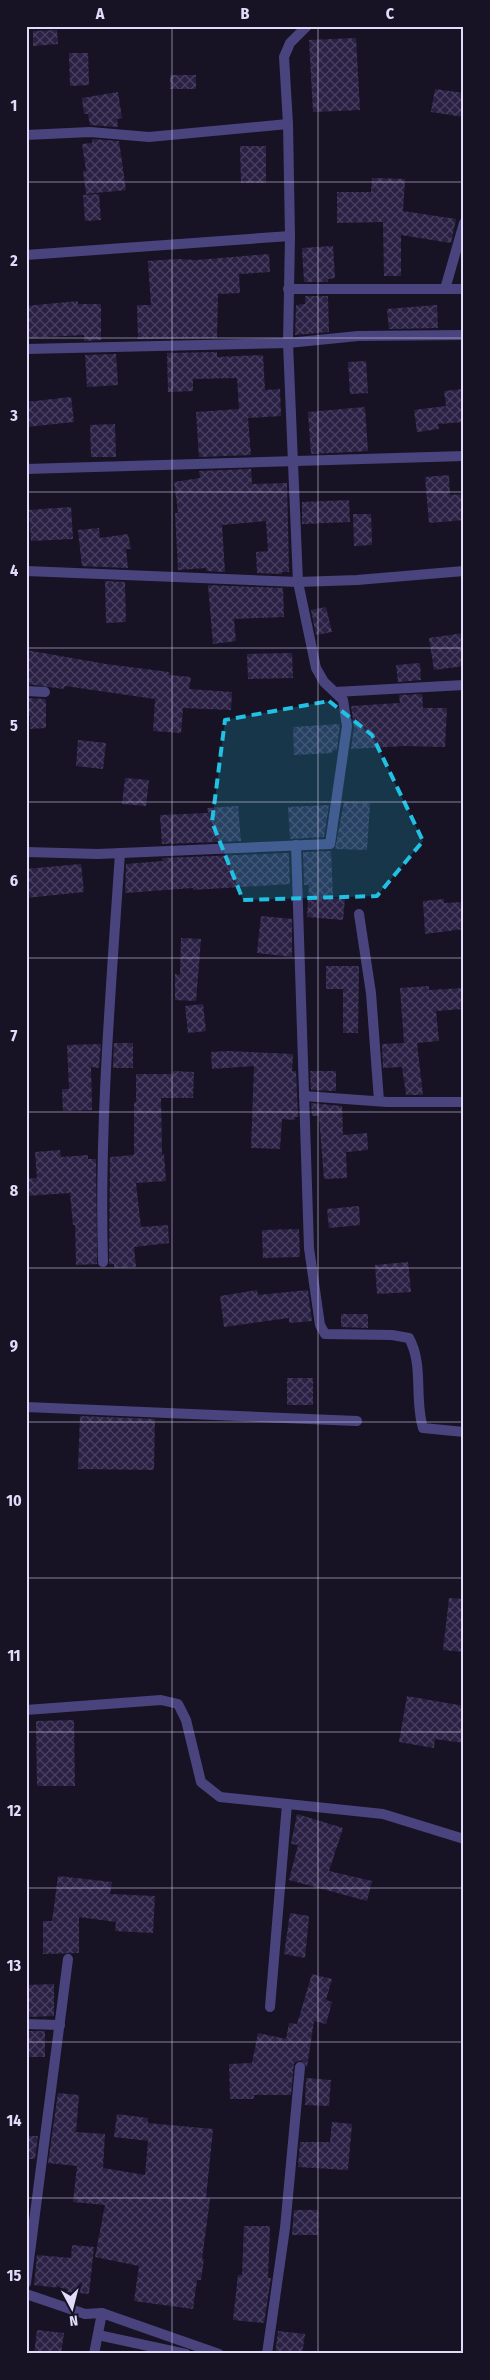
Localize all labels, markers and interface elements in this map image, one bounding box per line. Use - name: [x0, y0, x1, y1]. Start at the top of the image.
- text: A: [95, 4, 105, 23]
- text: B: [241, 4, 250, 23]
- text: C: [386, 4, 395, 23]
- text: 1: [11, 96, 17, 115]
- text: 2: [9, 251, 18, 270]
- text: 3: [9, 406, 18, 425]
- text: 4: [10, 561, 18, 580]
- text: 5: [10, 716, 18, 735]
- text: 6: [10, 871, 18, 890]
- text: 7: [11, 1026, 18, 1045]
- text: 8: [10, 1181, 19, 1200]
- text: 9: [10, 1336, 18, 1355]
- text: 10: [6, 1491, 22, 1510]
- text: 11: [7, 1646, 21, 1665]
- text: 12: [7, 1801, 22, 1820]
- text: 13: [7, 1956, 22, 1975]
- text: 14: [7, 2111, 22, 2130]
- text: 15: [7, 2266, 21, 2285]
- north arrow: [48, 2282, 98, 2332]
- text: N: [68, 2311, 79, 2329]

